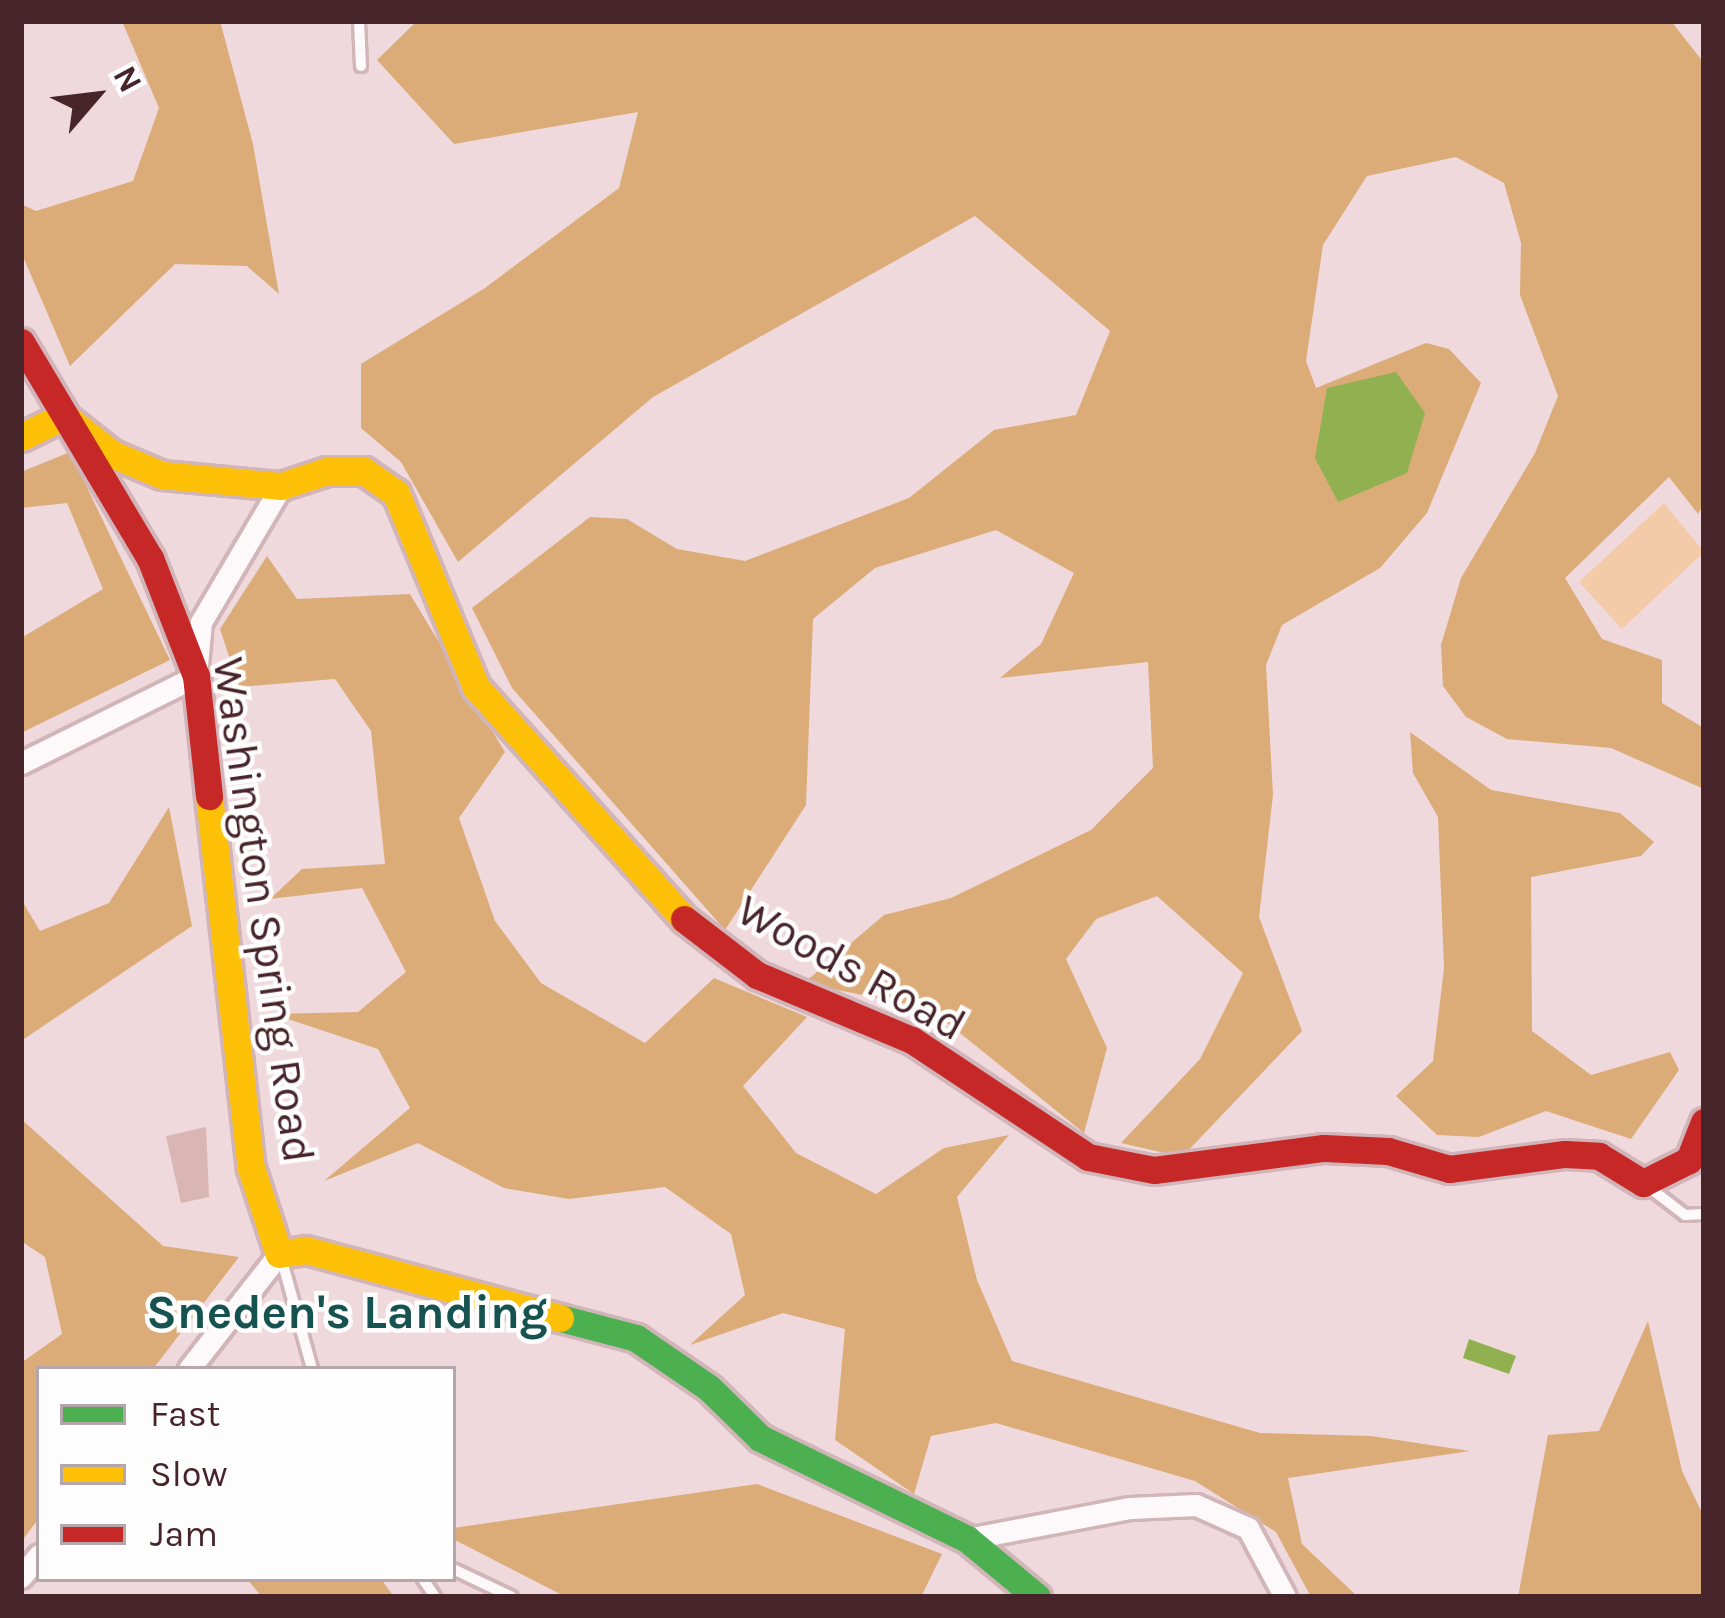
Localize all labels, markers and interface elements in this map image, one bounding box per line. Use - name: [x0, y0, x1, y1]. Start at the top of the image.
- north arrow: [36, 36, 156, 156]
- text: N: [105, 60, 150, 98]
- street label: Washington Spring Road: [201, 654, 325, 1166]
- street label: Woods Road: [727, 883, 975, 1053]
- district label: Sneden's Landing: [146, 1284, 548, 1342]
- legend: [36, 1366, 456, 1582]
- text: Fast: [150, 1393, 220, 1435]
- text: Slow: [150, 1453, 228, 1495]
- text: Jam: [150, 1513, 218, 1555]

